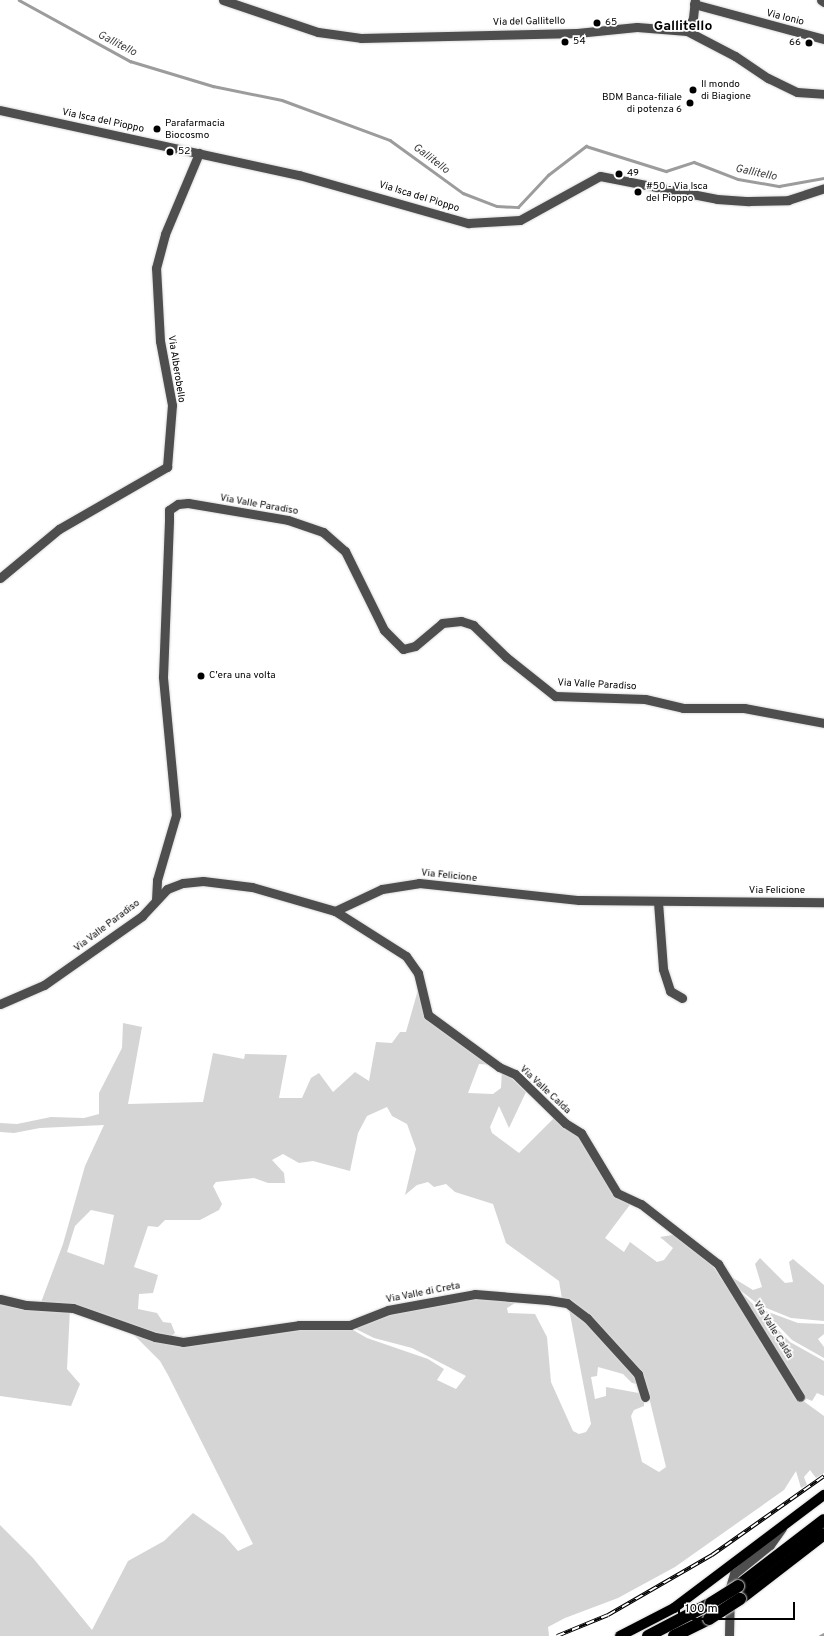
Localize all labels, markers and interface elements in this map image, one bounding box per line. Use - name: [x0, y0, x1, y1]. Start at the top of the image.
- street label: Via Ionio: [765, 7, 805, 29]
- street label: Via del Gallitello: [493, 15, 565, 29]
- place label: 65: [605, 17, 617, 29]
- marker: 65: [592, 18, 602, 28]
- district label: Gallitello: [654, 19, 712, 35]
- water label: Gallitello: [95, 29, 139, 59]
- place label: 54: [573, 36, 586, 48]
- marker: 54: [560, 37, 570, 47]
- place label: 66: [789, 37, 801, 49]
- marker: 66: [804, 38, 814, 48]
- place label: Il mondo di Biagione: [701, 78, 751, 102]
- marker: Il mondo di Biagione: [688, 85, 698, 95]
- place label: BDM Banca-filiale di potenza 6: [602, 91, 682, 114]
- marker: BDM Banca-filiale di potenza 6: [685, 98, 695, 108]
- street label: Via Isca del Pioppo: [61, 106, 145, 136]
- place label: Parafarmacia Biocosmo: [165, 117, 225, 140]
- marker: Parafarmacia Biocosmo: [152, 124, 162, 134]
- water label: Gallitello: [410, 141, 452, 177]
- place label: 52: [178, 146, 190, 158]
- marker: 52: [165, 147, 175, 157]
- water label: Gallitello: [734, 162, 778, 184]
- place label: 49: [627, 168, 639, 180]
- marker: 49: [614, 169, 624, 179]
- street label: Via Isca del Pioppo: [377, 179, 461, 215]
- place label: #50 - Via Isca del Pioppo: [646, 180, 708, 204]
- marker: #50 - Via Isca del Pioppo: [633, 187, 643, 197]
- street label: Via Alberobello: [165, 334, 187, 404]
- street label: Via Valle Paradiso: [219, 492, 299, 518]
- place label: C'era una volta: [209, 670, 276, 682]
- marker: C'era una volta: [196, 671, 206, 681]
- street label: Via Valle Paradiso: [557, 677, 637, 693]
- street label: Via Felicione: [420, 867, 478, 885]
- street label: Via Felicione: [749, 885, 805, 897]
- street label: Via Valle Paradiso: [72, 897, 142, 955]
- street label: Via Valle Calda: [517, 1063, 573, 1117]
- street label: Via Valle di Creta: [385, 1280, 461, 1306]
- street label: Via Valle Calda: [750, 1299, 796, 1361]
- scale bar: [680, 1594, 797, 1620]
- text: 100 m: [685, 1601, 718, 1617]

